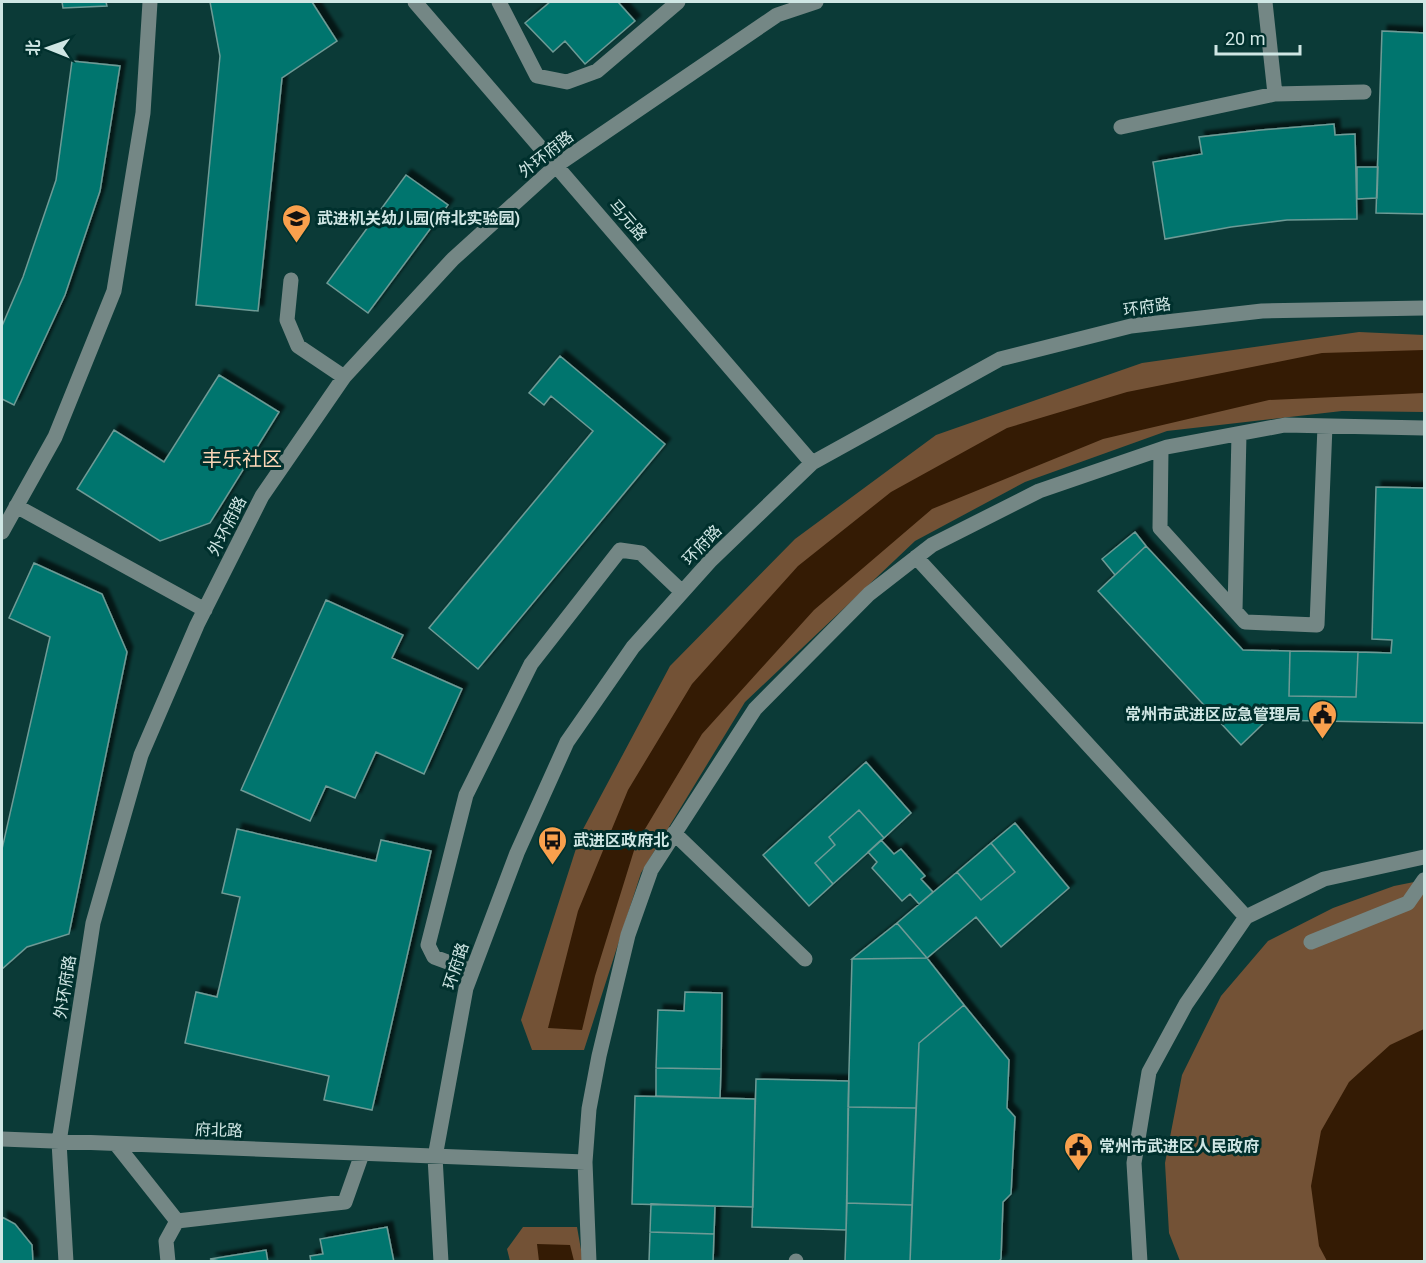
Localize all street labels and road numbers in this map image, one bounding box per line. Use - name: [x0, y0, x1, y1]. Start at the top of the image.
- street label: 外环府路: [515, 127, 577, 181]
- street label: 马元路: [605, 196, 651, 244]
- street label: 环府路: [1122, 294, 1172, 320]
- street label: 外环府路: [204, 493, 250, 559]
- street label: 环府路: [678, 521, 726, 569]
- street label: 环府路: [440, 940, 472, 992]
- street label: 外环府路: [51, 954, 79, 1020]
- street label: 府北路: [195, 1120, 243, 1140]

